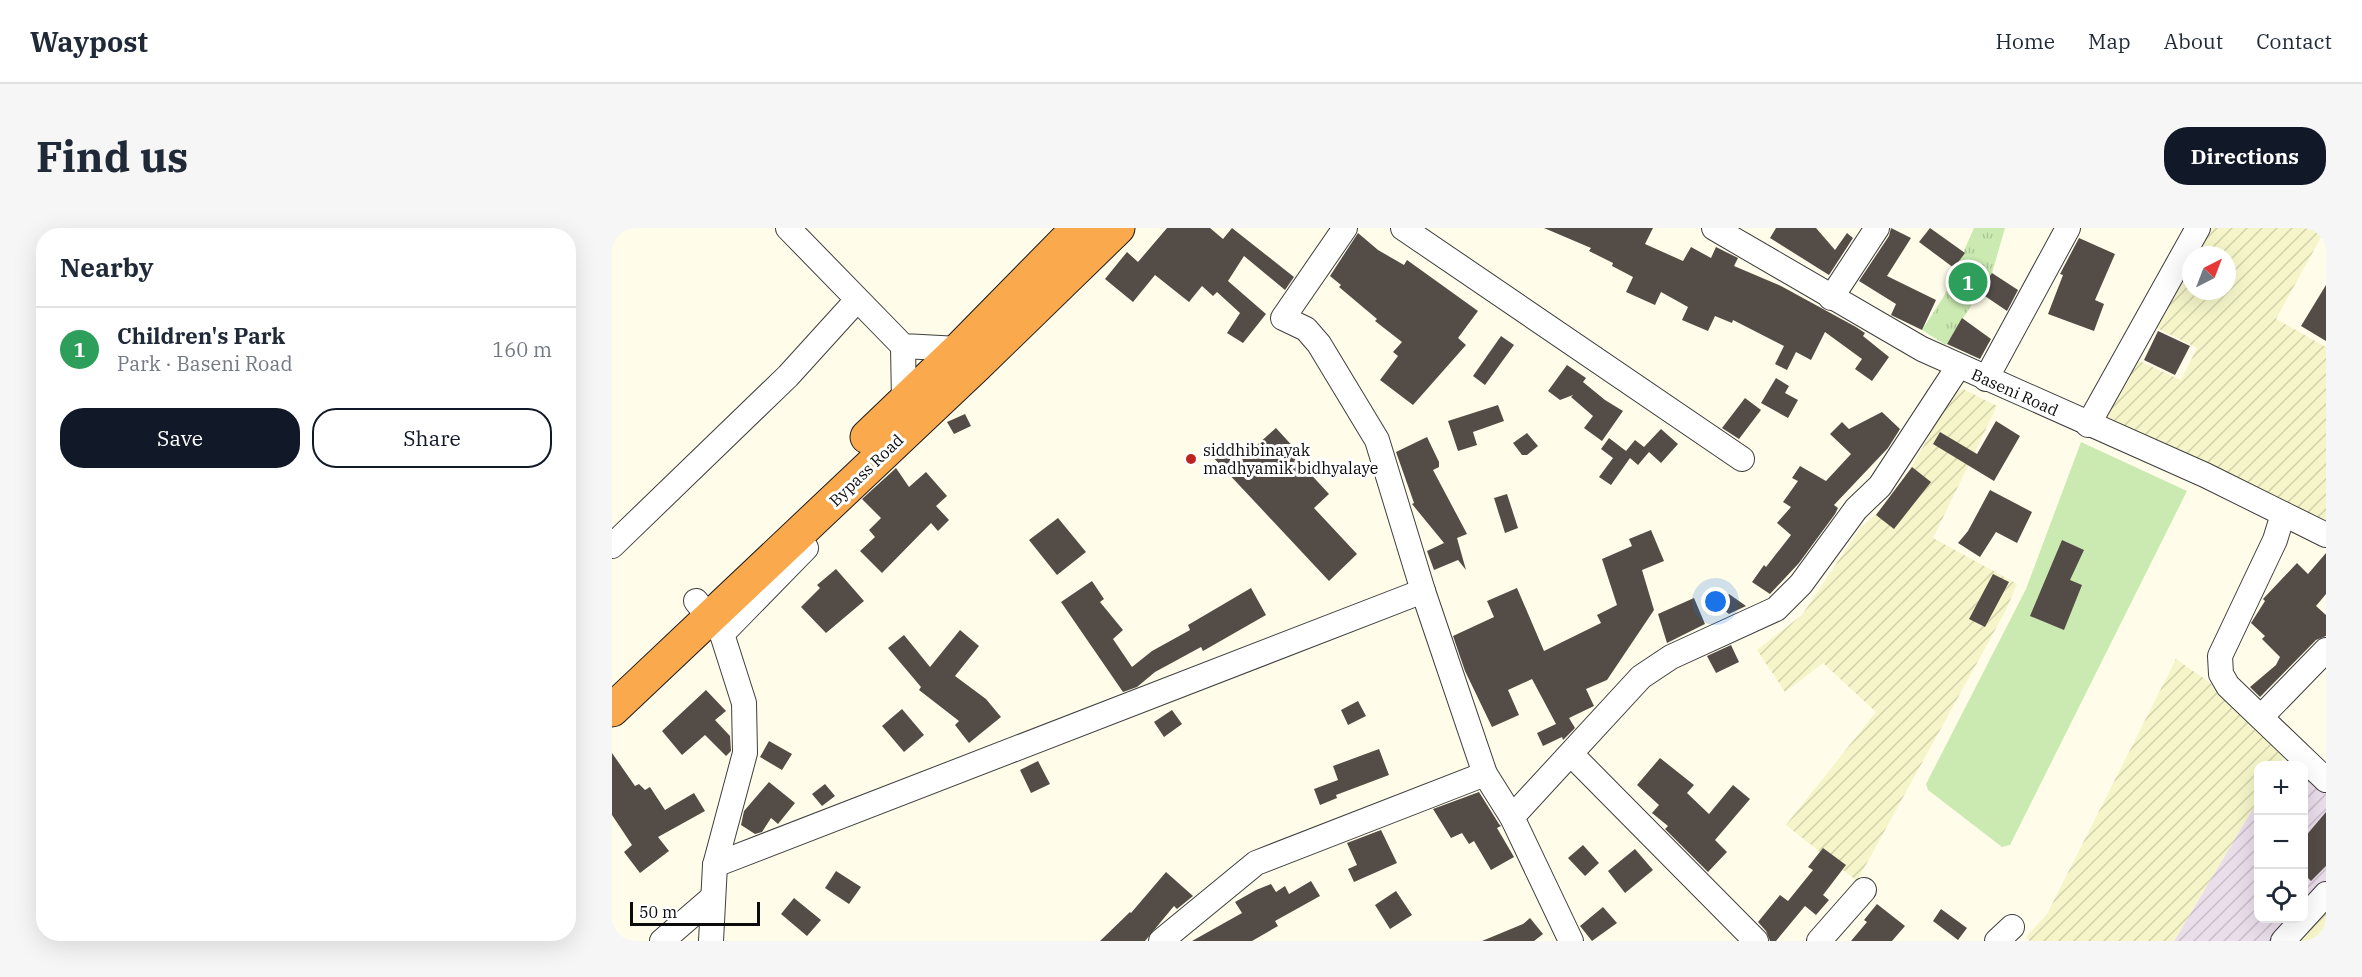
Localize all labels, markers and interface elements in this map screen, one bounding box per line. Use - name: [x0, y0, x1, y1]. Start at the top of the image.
- text: Waypost: [30, 23, 148, 60]
- text: Home: [1995, 27, 2055, 55]
- text: Map: [2088, 27, 2131, 55]
- text: About: [2164, 27, 2223, 55]
- text: Contact: [2256, 27, 2332, 55]
- button: Directions: [2164, 127, 2326, 185]
- text: Find us: [36, 129, 188, 184]
- north arrow: [2182, 246, 2236, 300]
- text: Nearby: [60, 250, 154, 284]
- pin: 1: [1948, 260, 1988, 304]
- text: Children's Park: [117, 321, 285, 350]
- text: 1: [74, 336, 86, 363]
- text: 160 m: [492, 336, 552, 363]
- text: Park · Baseni Road: [117, 350, 293, 377]
- street label: Baseni Road: [1968, 364, 2062, 420]
- button: Save: [60, 408, 300, 468]
- button: Share: [312, 408, 552, 468]
- street label: Bypass Road: [825, 430, 907, 510]
- place label: siddhibinayak madhyamik bidhyalaye: [1203, 440, 1378, 478]
- marker: siddhibinayak madhyamik bidhyalaye: [1184, 452, 1198, 466]
- your location: [1701, 587, 1730, 616]
- map controls: [2254, 761, 2308, 923]
- button: +: [2254, 761, 2308, 815]
- button: −: [2254, 815, 2308, 869]
- button: locate: [2254, 869, 2308, 923]
- scale bar: [630, 899, 760, 926]
- text: 50 m: [639, 902, 677, 922]

